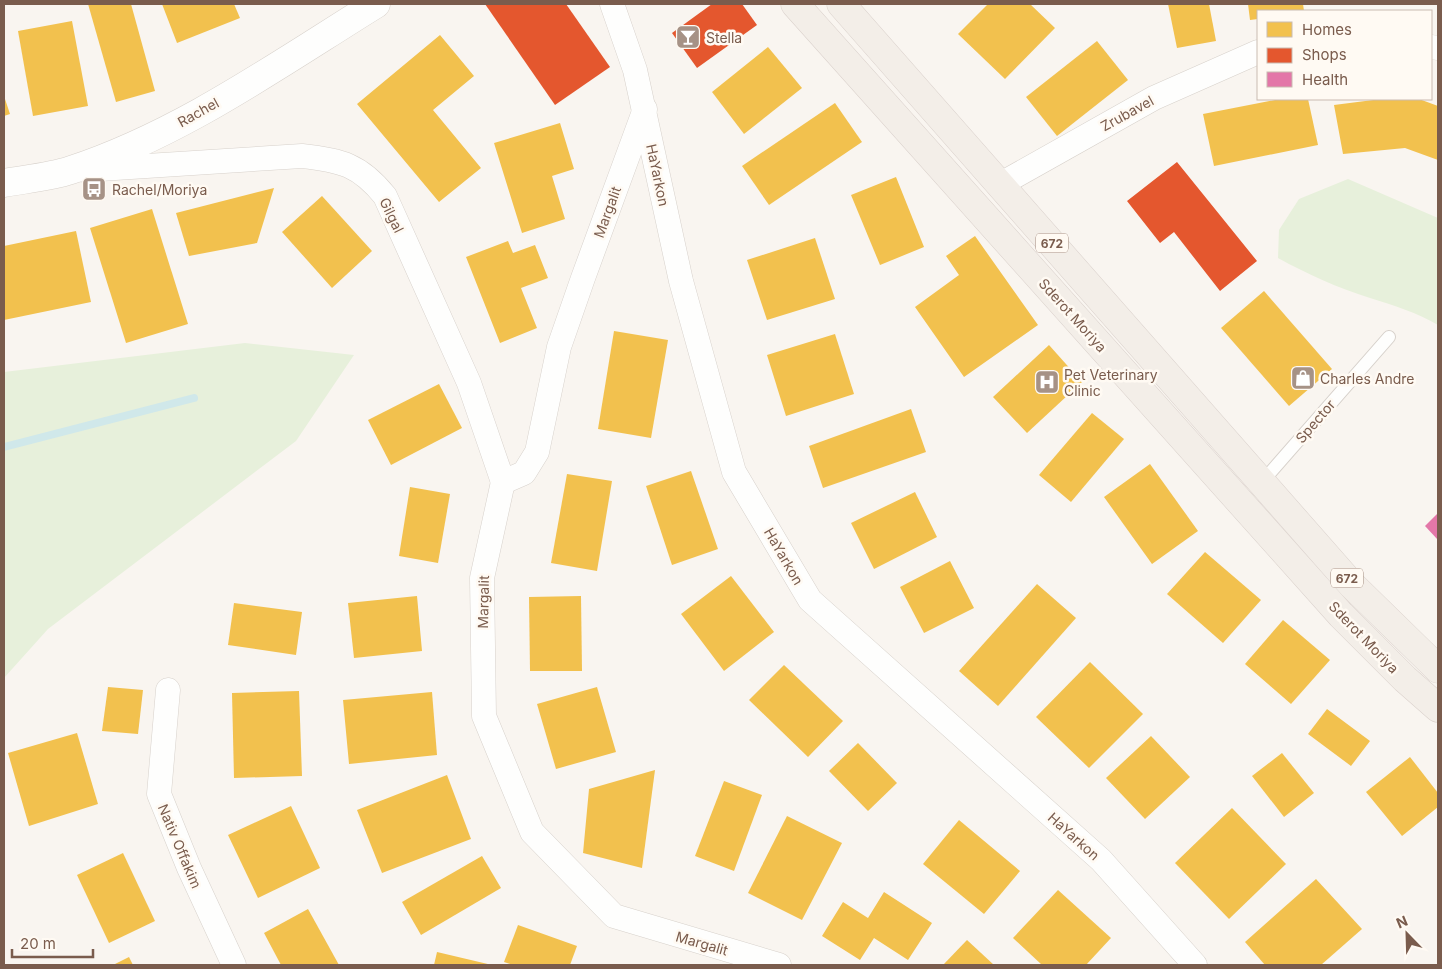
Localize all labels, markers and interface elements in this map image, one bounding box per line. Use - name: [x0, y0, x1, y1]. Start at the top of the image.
- legend: [1257, 10, 1432, 100]
- text: Homes: [1302, 20, 1352, 39]
- bar icon: Stella: [675, 24, 701, 50]
- place label: Stella: [706, 29, 742, 46]
- text: Shops: [1302, 45, 1347, 64]
- text: Health: [1302, 70, 1348, 89]
- street label: Zrubavel: [1098, 92, 1156, 134]
- street label: Rachel: [174, 94, 222, 130]
- street label: HaYarkon: [643, 142, 673, 208]
- bus stop icon: Rachel/Moriya: [81, 176, 107, 202]
- place label: Rachel/Moriya: [112, 181, 207, 198]
- street label: Margalit: [590, 184, 624, 240]
- street label: Gilgal: [376, 195, 408, 235]
- road number: 672: [1036, 234, 1068, 252]
- street label: Sderot Moriya: [1035, 275, 1111, 355]
- shop icon: Charles Andre: [1290, 365, 1316, 391]
- place label: Pet Veterinary Clinic: [1064, 366, 1158, 399]
- hospital icon: Pet Veterinary Clinic: [1034, 369, 1060, 395]
- place label: Charles Andre: [1320, 370, 1414, 387]
- street label: Spector: [1292, 396, 1338, 446]
- street label: HaYarkon: [761, 524, 807, 588]
- road number: 672: [1331, 568, 1363, 588]
- street label: Margalit: [474, 575, 492, 629]
- street label: Sderot Moriya: [1325, 598, 1403, 676]
- street label: Nativ Offakim: [155, 801, 205, 891]
- street label: HaYarkon: [1045, 809, 1103, 863]
- north arrow: [1382, 909, 1432, 959]
- text: N: [1393, 912, 1410, 931]
- scale bar: [12, 926, 94, 958]
- street label: Margalit: [674, 927, 730, 959]
- text: 20 m: [20, 934, 56, 953]

